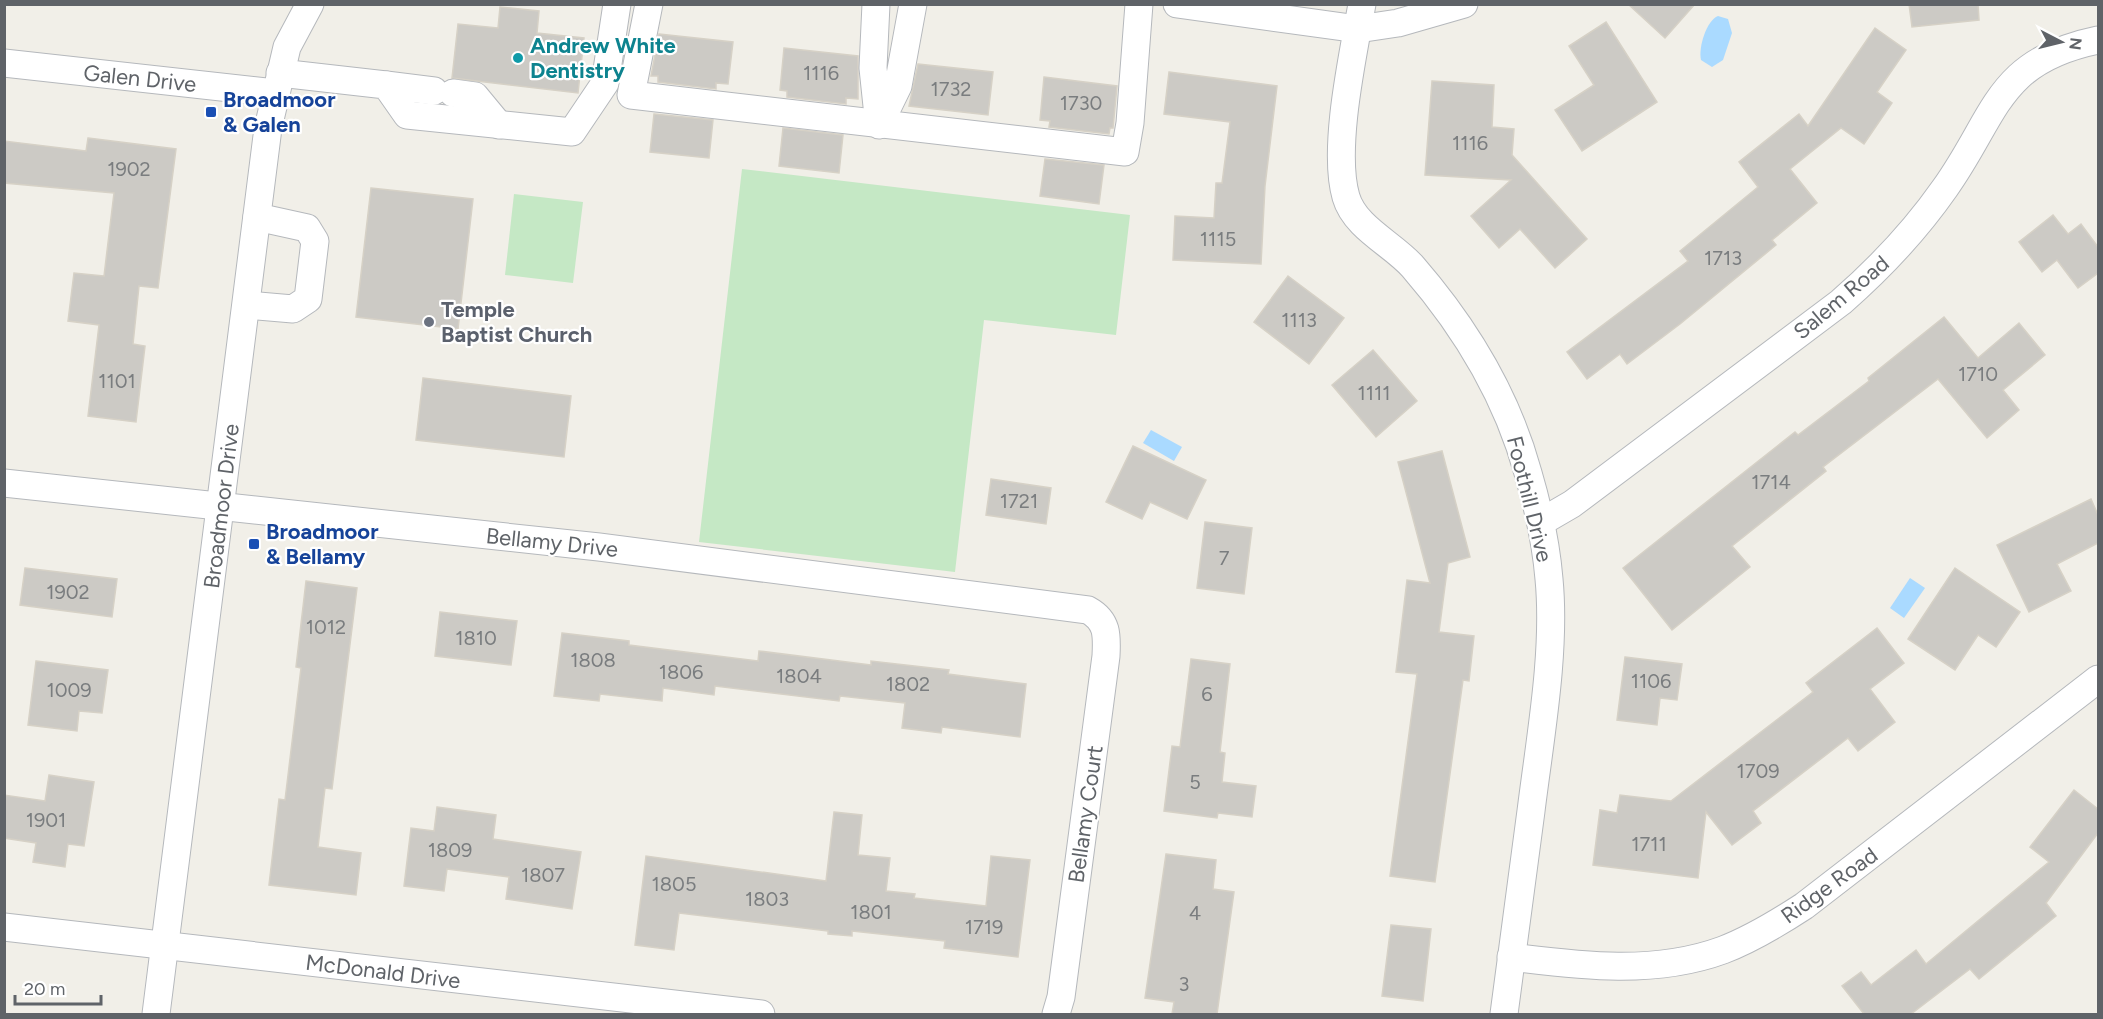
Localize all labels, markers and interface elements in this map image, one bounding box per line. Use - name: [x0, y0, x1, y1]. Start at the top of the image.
- north arrow: [2031, 12, 2091, 72]
- place label: Andrew White Dentistry: [530, 32, 676, 84]
- text: N: [2065, 36, 2086, 51]
- marker: Andrew White Dentistry: [511, 51, 525, 65]
- street label: Galen Drive: [82, 59, 198, 98]
- house number: 1116: [803, 61, 839, 85]
- house number: 1732: [930, 77, 972, 101]
- place label: Broadmoor & Galen: [223, 86, 336, 138]
- house number: 1730: [1060, 91, 1102, 115]
- marker: Broadmoor & Galen: [204, 105, 218, 119]
- house number: 1116: [1452, 131, 1488, 155]
- house number: 1902: [107, 157, 151, 181]
- house number: 1115: [1200, 227, 1236, 251]
- house number: 1713: [1704, 246, 1742, 270]
- street label: Salem Road: [1788, 250, 1895, 345]
- place label: Temple Baptist Church: [441, 296, 592, 348]
- house number: 1113: [1281, 308, 1317, 332]
- marker: Temple Baptist Church: [422, 315, 436, 329]
- house number: 1710: [1958, 362, 1998, 386]
- house number: 1101: [98, 369, 136, 393]
- house number: 1111: [1357, 381, 1391, 405]
- street label: Broadmoor Drive: [198, 422, 245, 590]
- street label: Foothill Drive: [1501, 433, 1558, 565]
- house number: 1714: [1751, 470, 1791, 494]
- house number: 1721: [1000, 489, 1038, 513]
- place label: Broadmoor & Bellamy: [266, 518, 379, 570]
- street label: Bellamy Drive: [485, 522, 619, 563]
- marker: Broadmoor & Bellamy: [247, 537, 261, 551]
- house number: 7: [1219, 546, 1230, 570]
- house number: 1902: [46, 580, 90, 604]
- house number: 1012: [306, 615, 346, 639]
- house number: 1810: [455, 626, 497, 650]
- house number: 1808: [570, 648, 616, 672]
- house number: 1806: [659, 660, 703, 684]
- house number: 1804: [776, 664, 822, 688]
- house number: 1106: [1631, 669, 1671, 693]
- house number: 1802: [886, 672, 930, 696]
- house number: 1009: [46, 678, 92, 702]
- house number: 6: [1201, 682, 1213, 706]
- street label: Bellamy Court: [1062, 744, 1109, 885]
- house number: 1709: [1736, 759, 1780, 783]
- house number: 5: [1189, 770, 1201, 794]
- house number: 1901: [26, 808, 66, 832]
- house number: 1711: [1631, 832, 1667, 856]
- house number: 1809: [428, 838, 472, 862]
- street label: Ridge Road: [1776, 841, 1883, 929]
- house number: 1807: [521, 863, 565, 887]
- house number: 1805: [652, 872, 696, 896]
- house number: 1803: [745, 887, 789, 911]
- house number: 1801: [850, 900, 892, 924]
- house number: 4: [1189, 901, 1201, 925]
- house number: 1719: [965, 915, 1003, 939]
- street label: McDonald Drive: [304, 949, 462, 994]
- scale bar: [15, 968, 100, 1006]
- house number: 3: [1179, 972, 1189, 996]
- text: 20 m: [24, 978, 65, 1000]

